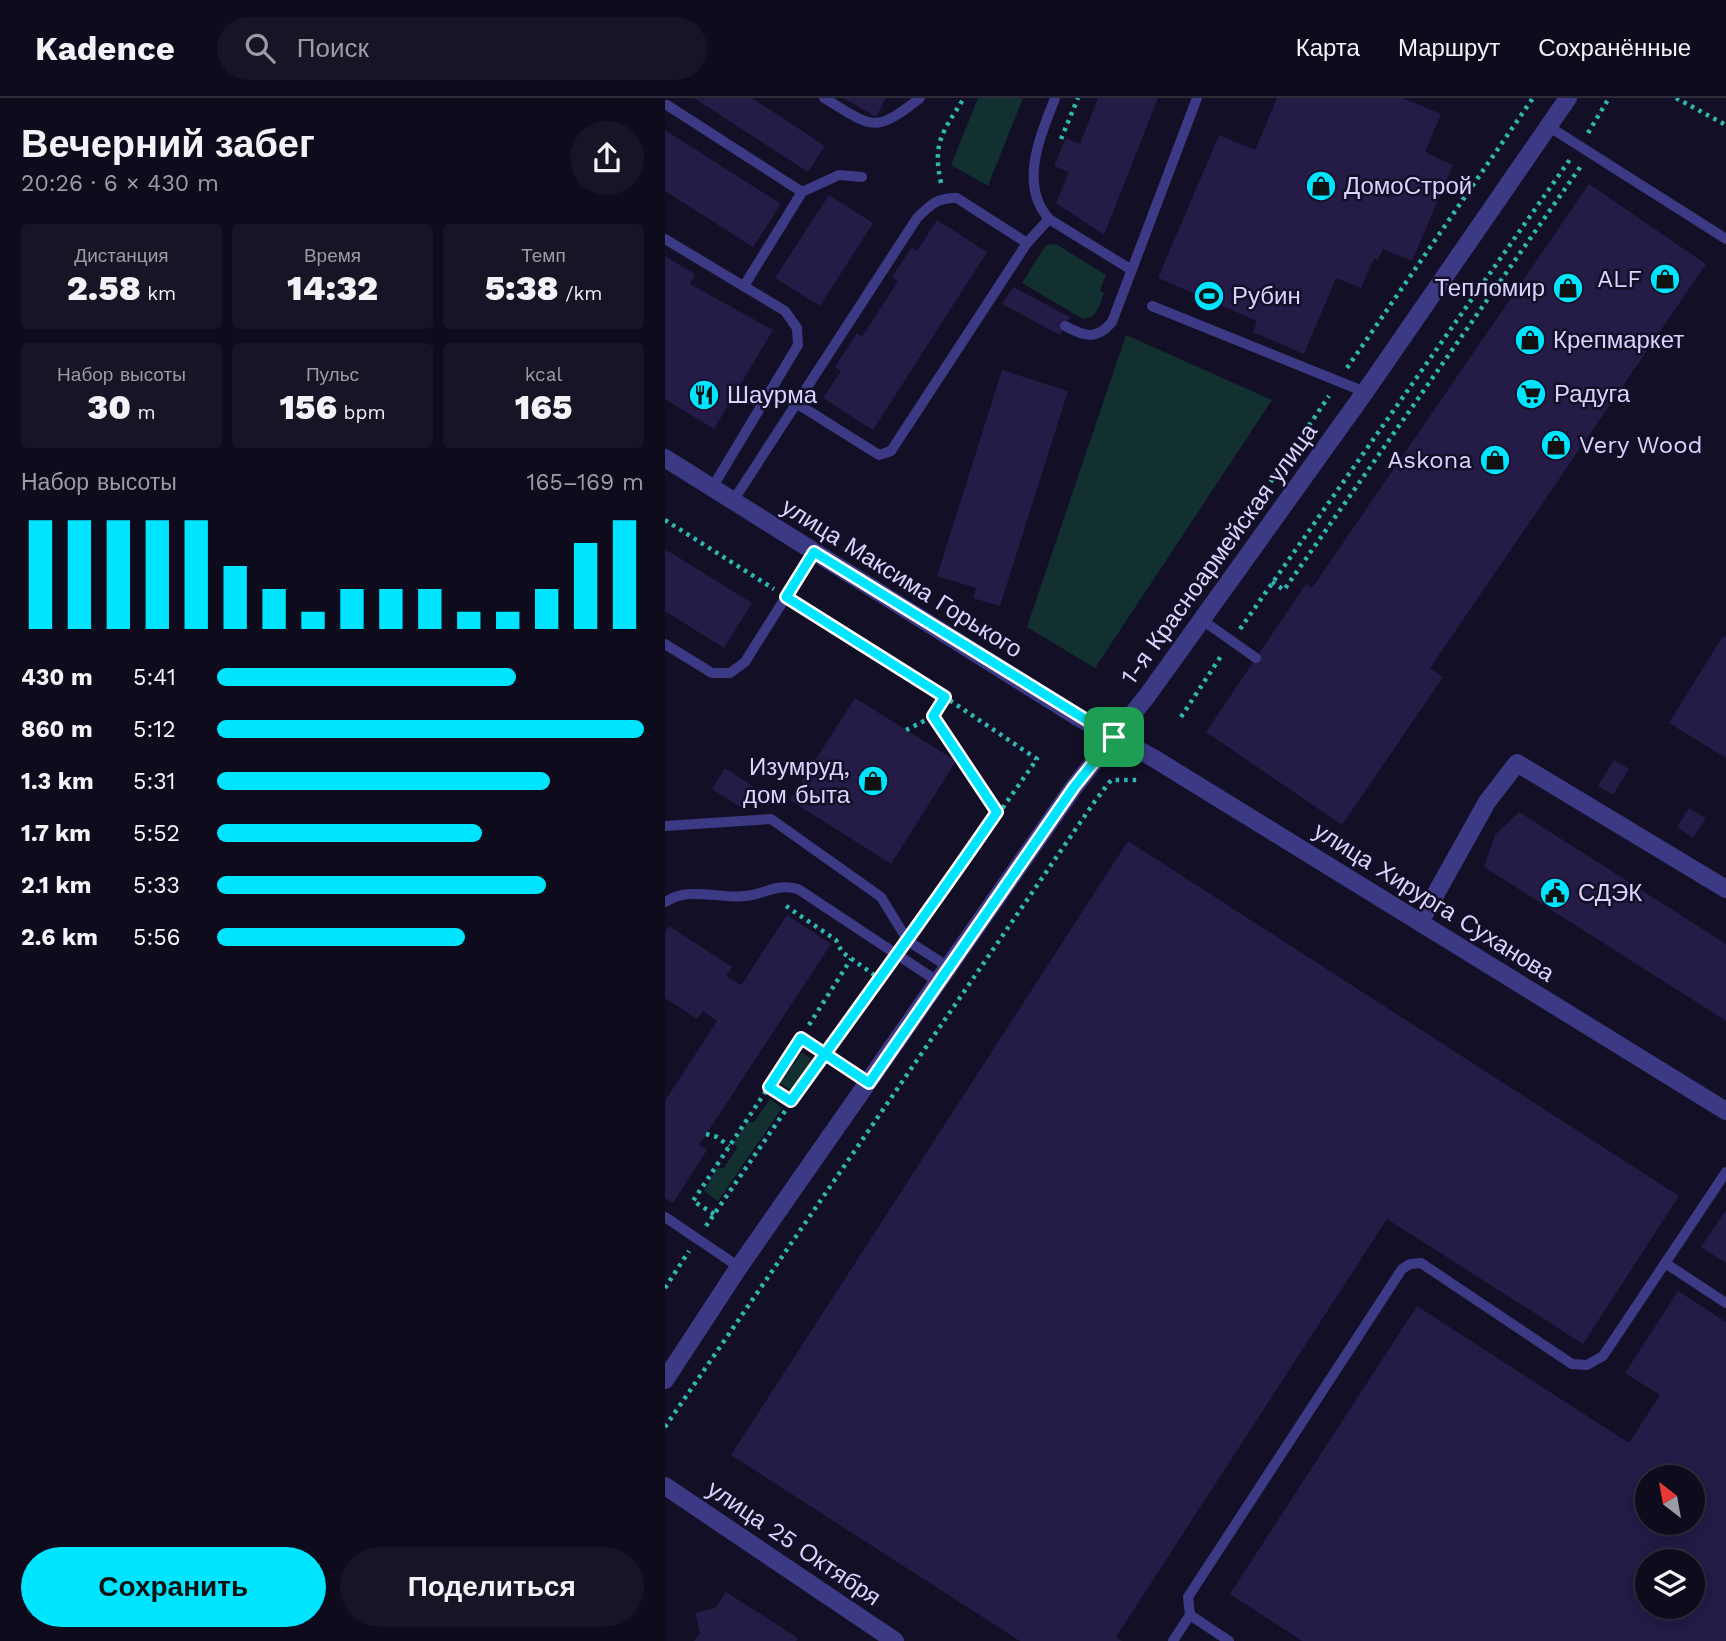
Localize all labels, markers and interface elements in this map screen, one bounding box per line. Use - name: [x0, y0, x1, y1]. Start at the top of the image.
- search box: [217, 17, 707, 80]
- text: Kadence: [35, 29, 175, 68]
- icon: search: [241, 29, 279, 67]
- text: Поиск: [297, 33, 369, 63]
- text: Карта: [1296, 34, 1360, 62]
- text: Маршрут: [1398, 34, 1500, 62]
- text: Сохранённые: [1538, 34, 1691, 62]
- button: share: [570, 121, 644, 195]
- text: Вечерний забег: [21, 122, 315, 166]
- shop icon: ДомоСтрой: [1304, 169, 1338, 203]
- text: 20:26 · 6 × 430 m: [21, 170, 219, 197]
- place label: ДомоСтрой: [1344, 172, 1472, 200]
- text: Дистанция: [74, 244, 169, 267]
- text: Время: [304, 244, 361, 267]
- text: Темп: [521, 244, 566, 267]
- shop icon: ALF: [1648, 262, 1682, 296]
- place label: ALF: [1597, 265, 1642, 293]
- text: 2.58: [67, 267, 141, 309]
- text: 14:32: [287, 267, 378, 309]
- text: 5:38: [485, 267, 559, 309]
- shop icon: Тепломир: [1551, 271, 1585, 305]
- place label: Тепломир: [1434, 274, 1545, 302]
- sports icon: Рубин: [1192, 279, 1226, 313]
- text: km: [141, 282, 176, 305]
- text: /km: [559, 282, 602, 305]
- place label: Рубин: [1232, 282, 1301, 310]
- shop icon: Крепмаркет: [1513, 323, 1547, 357]
- place label: Крепмаркет: [1553, 326, 1684, 354]
- text: Набор высоты: [57, 363, 186, 386]
- text: Пульс: [306, 363, 359, 386]
- text: kcal: [525, 363, 562, 386]
- supermarket icon: Радуга: [1514, 377, 1548, 411]
- restaurant icon: Шаурма: [687, 378, 721, 412]
- place label: Радуга: [1554, 380, 1631, 408]
- place label: Шаурма: [727, 381, 818, 409]
- text: 30: [87, 386, 131, 428]
- text: 156: [279, 386, 337, 428]
- text: 165: [515, 386, 572, 428]
- text: m: [131, 401, 156, 424]
- text: bpm: [337, 401, 386, 424]
- street label: 1-я Красноармейская улица: [1115, 418, 1323, 690]
- shop icon: Very Wood: [1539, 428, 1573, 462]
- place label: Very Wood: [1579, 431, 1703, 459]
- shop icon: Askona: [1478, 443, 1512, 477]
- place label: Askona: [1388, 446, 1472, 474]
- text: Набор высоты: [21, 469, 177, 496]
- text: 165–169 m: [526, 469, 644, 496]
- street label: улица Максима Горького: [777, 492, 1027, 664]
- text: 430 m: [21, 664, 93, 691]
- text: 5:41: [133, 664, 176, 691]
- pin: [1084, 707, 1144, 767]
- text: 860 m: [21, 716, 93, 743]
- text: 5:12: [133, 716, 176, 743]
- icon: arrive: [1095, 718, 1133, 756]
- place label: Изумруд, дом быта: [743, 753, 851, 809]
- shop icon: Изумруд, дом быта: [856, 764, 890, 798]
- text: 1.3 km: [21, 768, 94, 795]
- text: 5:31: [133, 768, 176, 795]
- street label: улица Хирурга Суханова: [1309, 816, 1560, 988]
- text: 1.7 km: [21, 820, 91, 847]
- text: 5:52: [133, 820, 180, 847]
- text: 2.1 km: [21, 872, 92, 899]
- text: 5:33: [133, 872, 180, 899]
- public building icon: СДЭК: [1538, 876, 1572, 910]
- place label: СДЭК: [1578, 879, 1642, 907]
- text: 2.6 km: [21, 924, 98, 951]
- text: 5:56: [133, 924, 181, 951]
- north arrow: [1635, 1465, 1705, 1535]
- map controls: [1635, 1465, 1705, 1619]
- street label: улица 25 Октября: [702, 1474, 886, 1612]
- button: Сохранить: [21, 1547, 326, 1627]
- button: Поделиться: [340, 1547, 644, 1627]
- button: layers: [1635, 1549, 1705, 1619]

